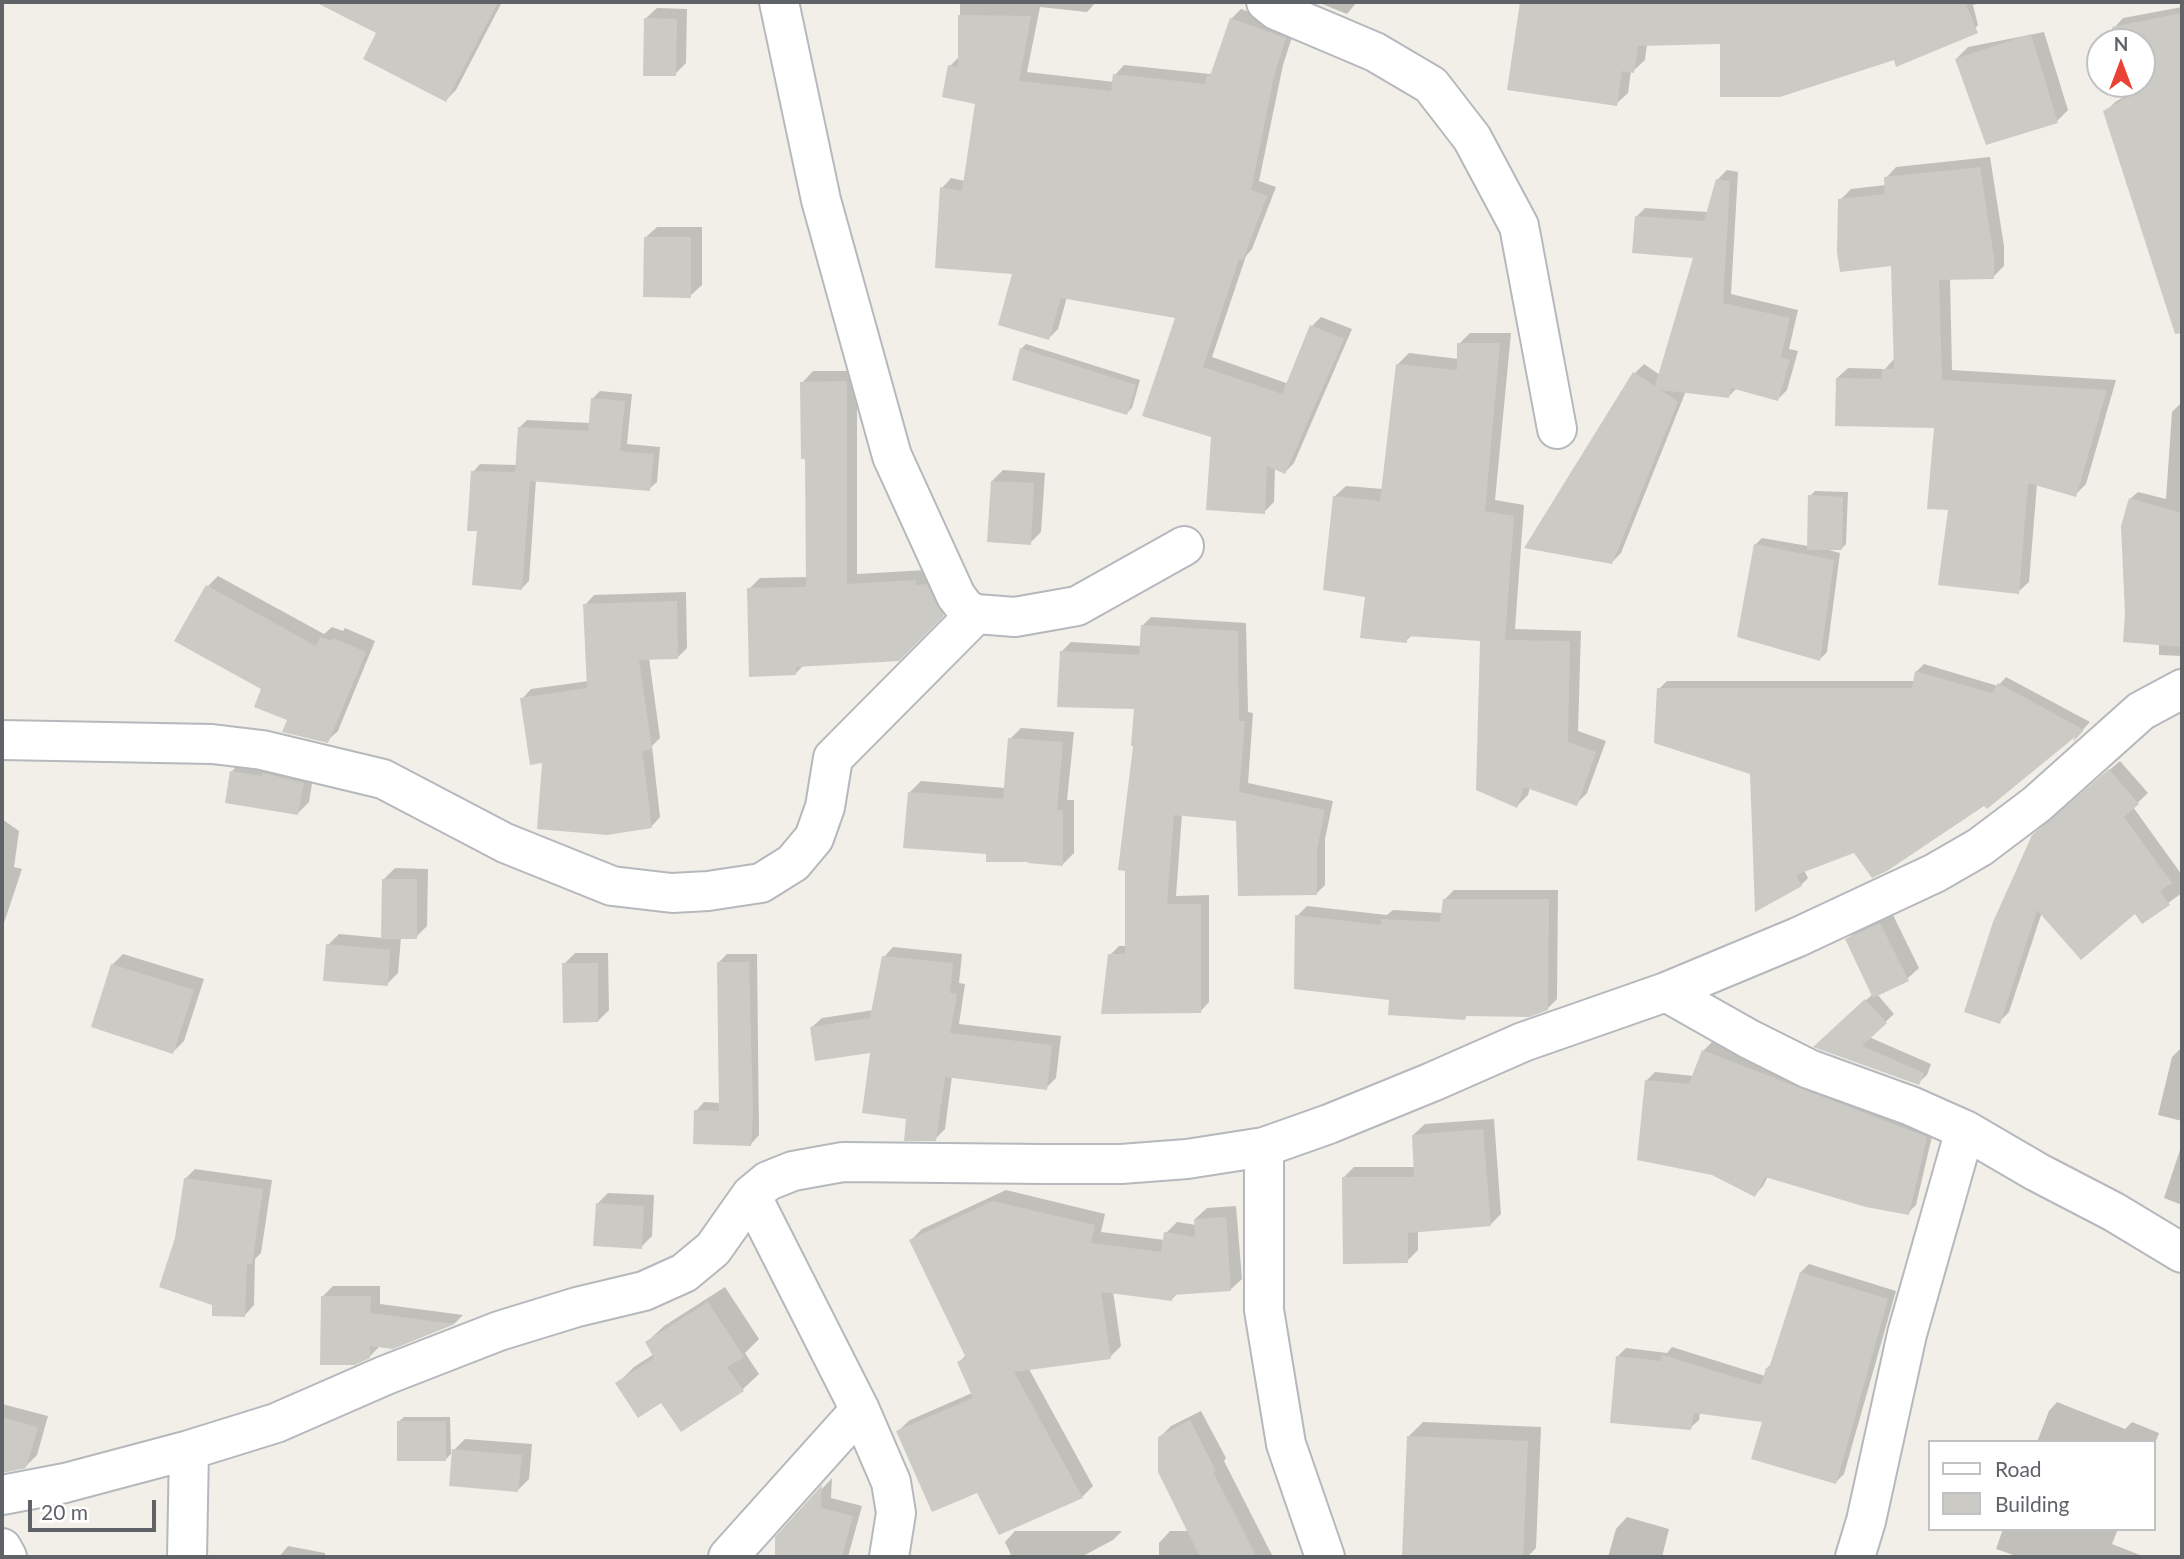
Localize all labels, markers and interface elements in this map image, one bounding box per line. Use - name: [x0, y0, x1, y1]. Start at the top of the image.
- north arrow: [2086, 28, 2156, 98]
- text: N: [2114, 32, 2128, 55]
- legend: [1928, 1440, 2156, 1531]
- text: Road: [1995, 1456, 2042, 1481]
- scale bar: [32, 1486, 159, 1530]
- text: Building: [1995, 1491, 2070, 1516]
- text: 20 m: [41, 1499, 88, 1524]

